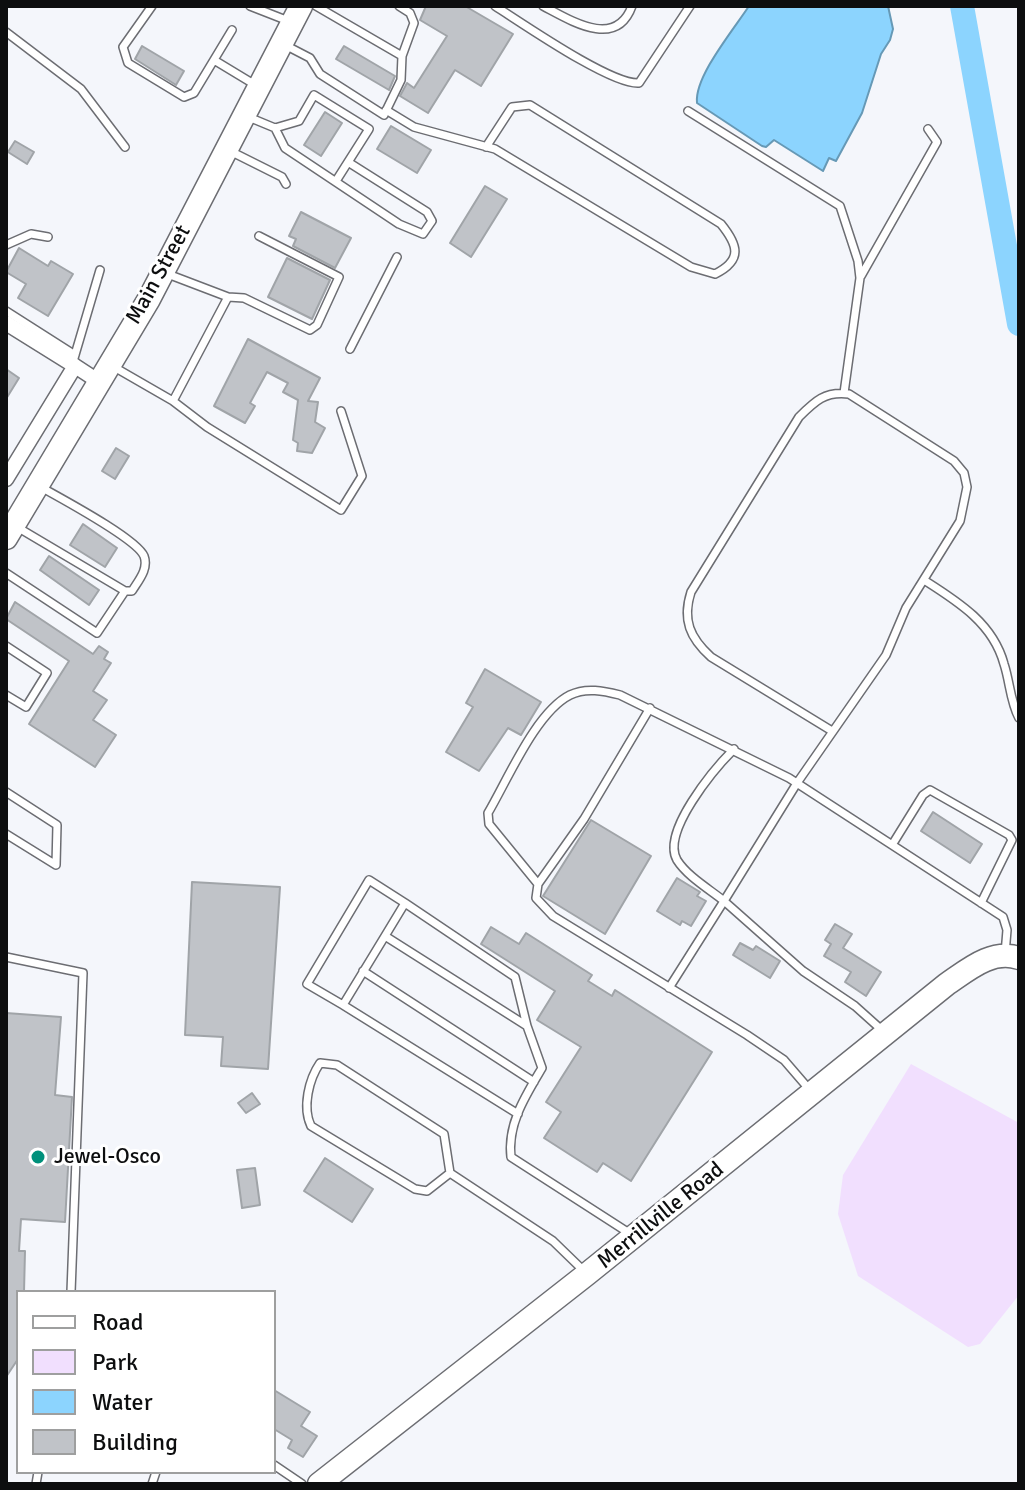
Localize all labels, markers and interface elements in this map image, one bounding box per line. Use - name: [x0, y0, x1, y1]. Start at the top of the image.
- street label: Main Street: [121, 221, 197, 329]
- place label: Jewel-Osco: [54, 1144, 161, 1170]
- marker: Jewel-Osco: [29, 1148, 47, 1166]
- street label: Merrillville Road: [593, 1157, 729, 1275]
- legend: [16, 1290, 276, 1474]
- text: Road: [92, 1307, 143, 1337]
- text: Park: [92, 1347, 138, 1377]
- text: Water: [92, 1387, 152, 1417]
- text: Building: [92, 1427, 178, 1457]

